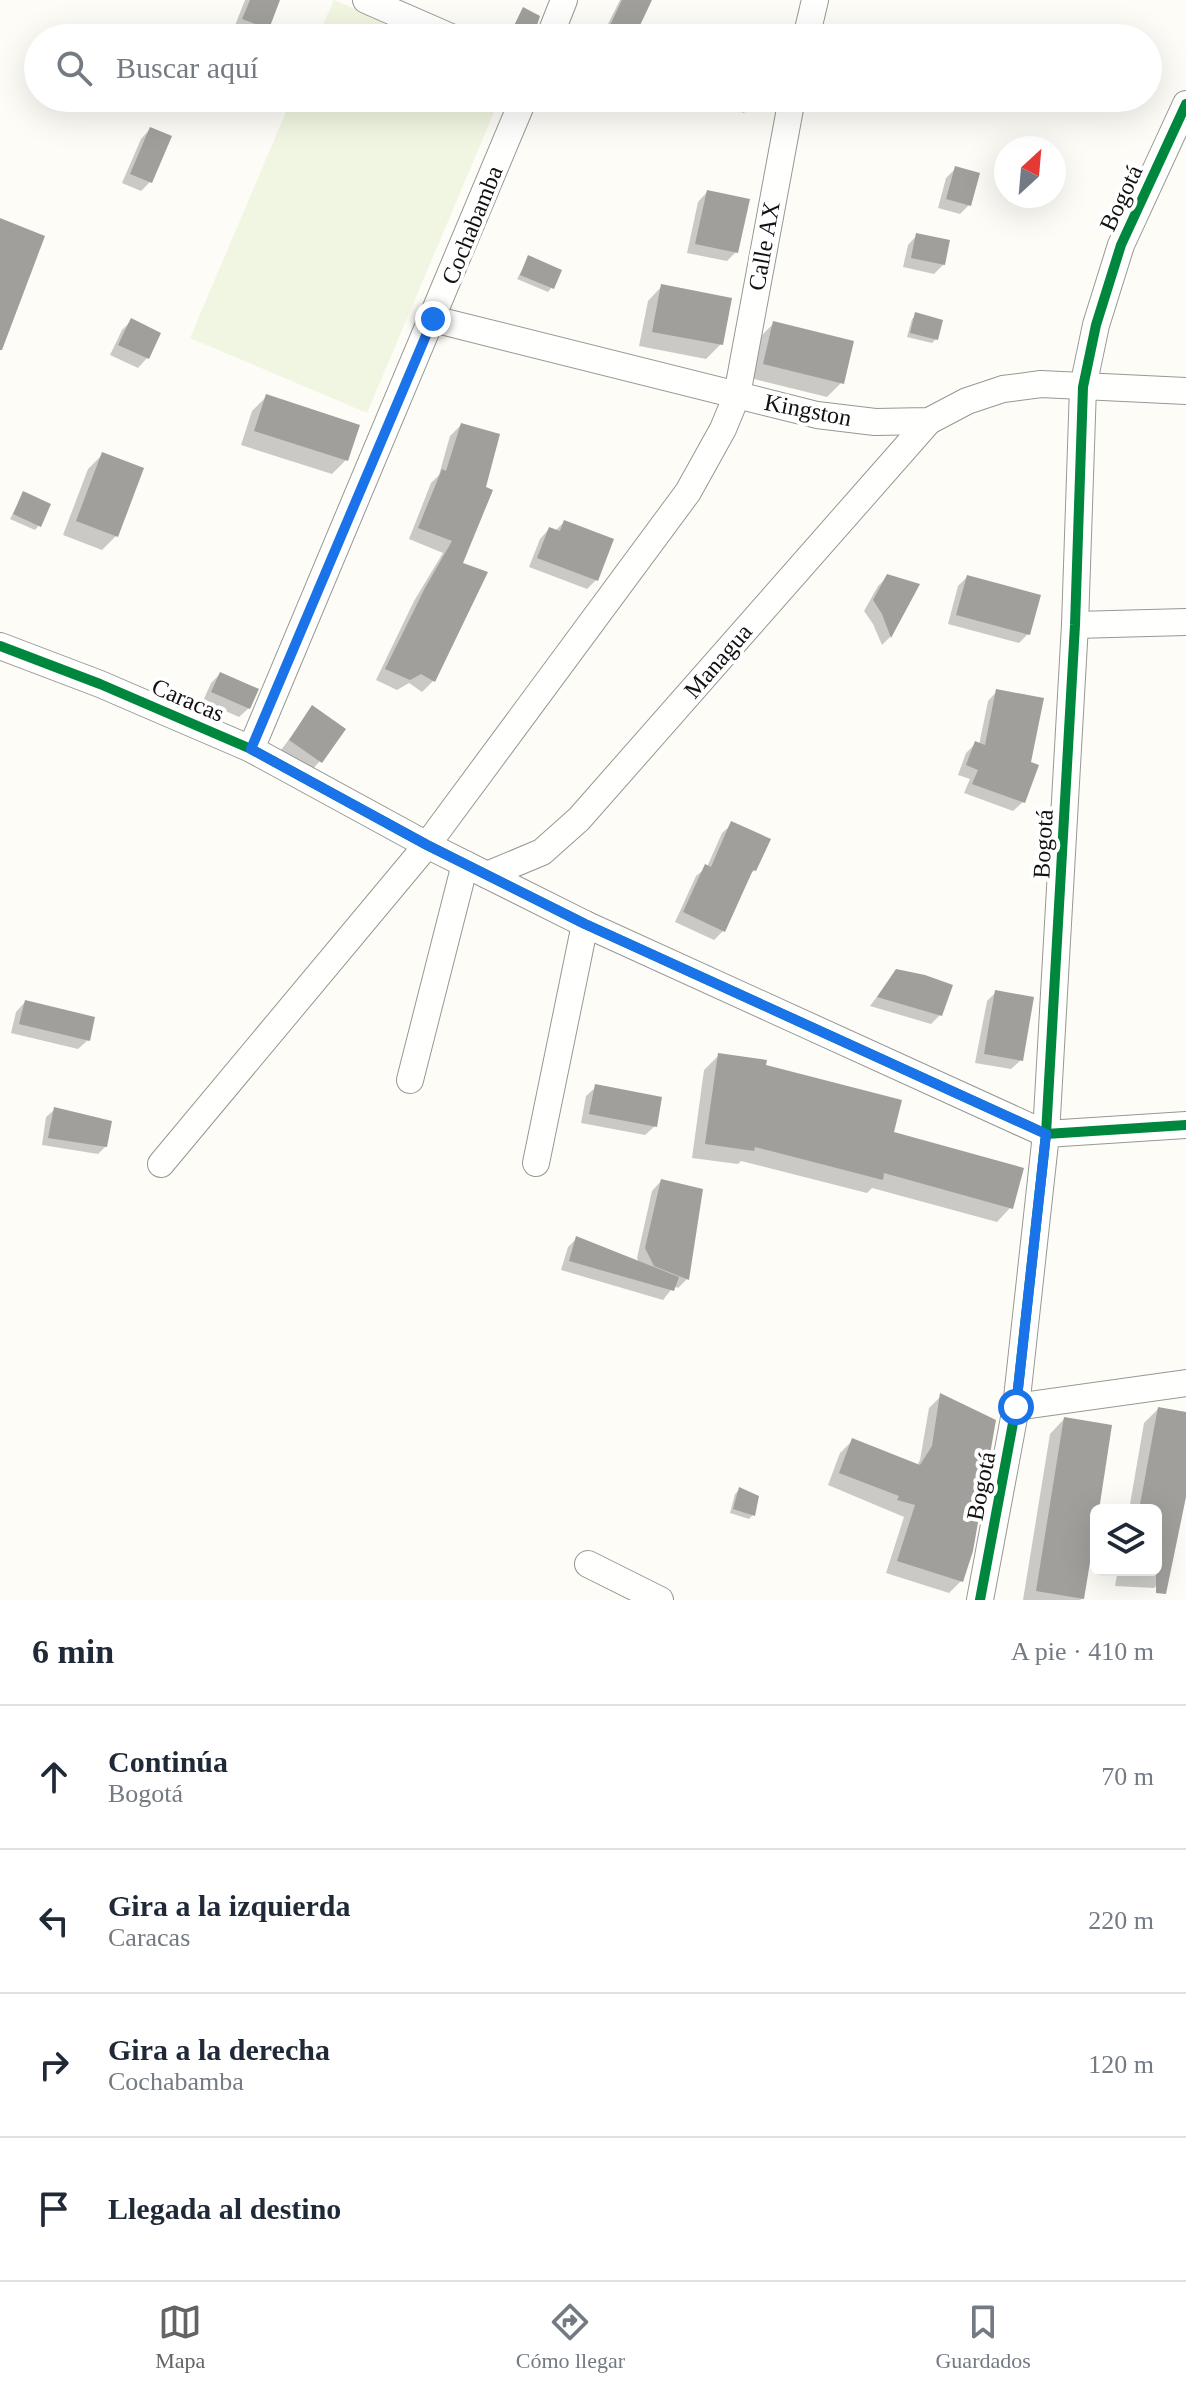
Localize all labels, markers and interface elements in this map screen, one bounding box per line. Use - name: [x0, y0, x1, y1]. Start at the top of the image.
- search box: [24, 24, 1162, 112]
- icon: search: [52, 46, 96, 90]
- text: Buscar aquí: [116, 51, 258, 84]
- north arrow: [994, 136, 1066, 208]
- street label: Bogotá: [1095, 161, 1148, 235]
- street label: Cochabamba: [436, 162, 508, 288]
- street label: Calle AX: [743, 199, 785, 293]
- route end: [415, 301, 451, 337]
- street label: Kingston: [762, 389, 854, 431]
- street label: Managua: [679, 619, 757, 703]
- street label: Caracas: [148, 673, 228, 727]
- street label: Bogotá: [1028, 808, 1058, 879]
- route start: [998, 1389, 1034, 1425]
- street label: Bogotá: [962, 1449, 1000, 1523]
- map controls: [1090, 1504, 1162, 1576]
- button: layers: [1090, 1504, 1162, 1576]
- text: 6 min: [32, 1633, 114, 1670]
- text: A pie · 410 m: [1011, 1637, 1154, 1666]
- text: Continúa: [108, 1745, 228, 1778]
- icon: ahead: [32, 1755, 76, 1799]
- text: 70 m: [1101, 1762, 1154, 1791]
- text: Bogotá: [108, 1779, 183, 1808]
- text: Gira a la izquierda: [108, 1889, 351, 1922]
- icon: left: [32, 1899, 76, 1943]
- text: 220 m: [1088, 1906, 1154, 1935]
- text: Caracas: [108, 1923, 190, 1952]
- text: Gira a la derecha: [108, 2033, 330, 2066]
- icon: right: [32, 2043, 76, 2087]
- text: 120 m: [1088, 2050, 1154, 2079]
- text: Cochabamba: [108, 2067, 244, 2096]
- icon: arrive: [32, 2187, 76, 2231]
- text: Llegada al destino: [108, 2192, 341, 2225]
- tab: Mapa: [155, 2300, 205, 2374]
- tab: Cómo llegar: [516, 2300, 625, 2374]
- tab: Guardados: [935, 2300, 1031, 2374]

